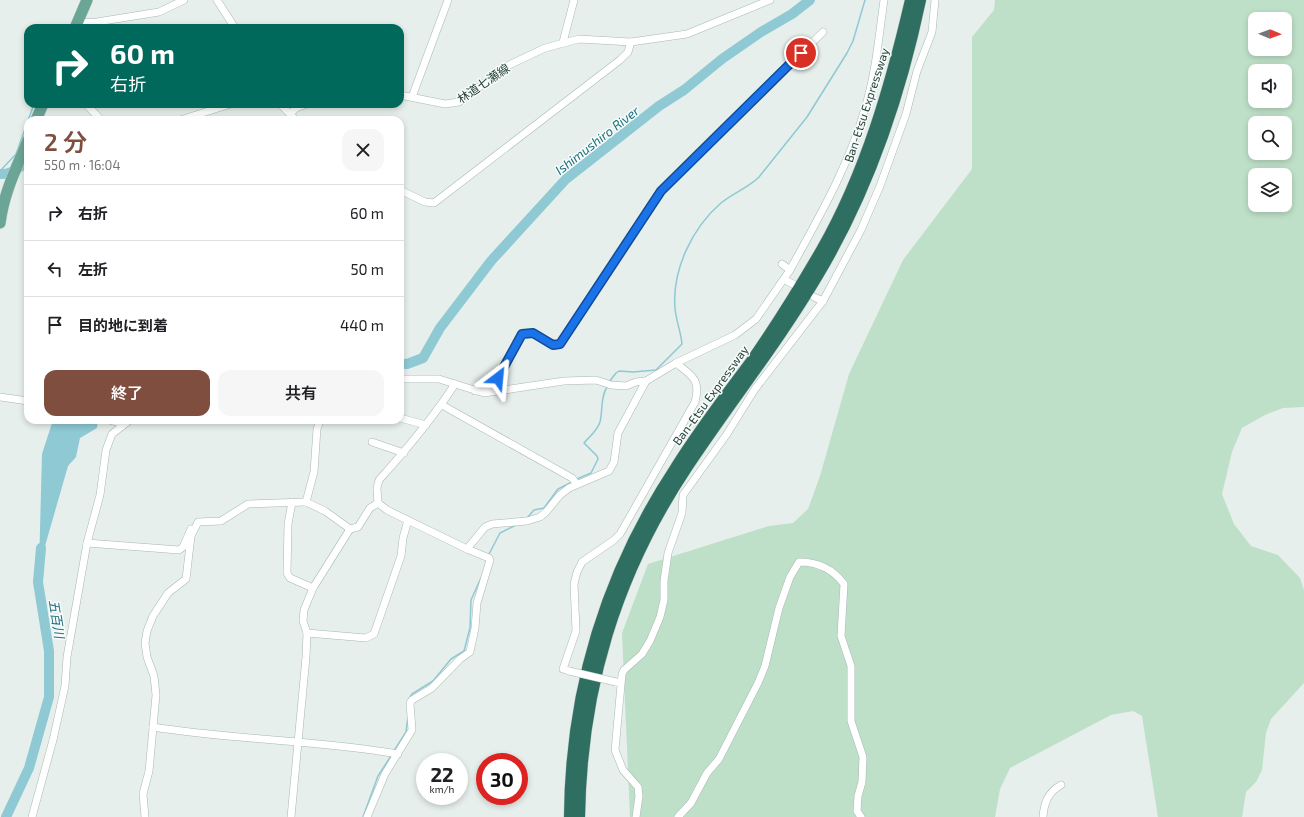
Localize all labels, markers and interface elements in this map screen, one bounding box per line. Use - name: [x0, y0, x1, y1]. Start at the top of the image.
- north arrow: [1248, 12, 1292, 56]
- map controls: [1248, 12, 1292, 212]
- text: 60 m: [110, 36, 175, 70]
- pin: [784, 36, 818, 70]
- icon: right: [44, 40, 96, 92]
- icon: arrive: [790, 42, 812, 64]
- street label: Ban-Etsu Expressway: [841, 45, 891, 164]
- street label: 林道七瀬線: [454, 60, 512, 106]
- button: sound: [1248, 64, 1292, 108]
- text: 右折: [110, 73, 146, 95]
- water label: Ishimushiro River: [552, 102, 643, 178]
- button: search: [1248, 116, 1292, 160]
- text: 2 分: [44, 127, 87, 156]
- button: close: [342, 129, 384, 171]
- text: 550 m · 16:04: [44, 157, 120, 173]
- button: layers: [1248, 168, 1292, 212]
- icon: right: [44, 202, 66, 224]
- text: 右折: [78, 204, 108, 222]
- text: 60 m: [350, 204, 384, 222]
- icon: left: [44, 258, 66, 280]
- text: 左折: [78, 260, 108, 278]
- text: 50 m: [350, 260, 384, 278]
- icon: arrive: [44, 314, 66, 336]
- text: 目的地に到着: [78, 316, 168, 334]
- text: 440 m: [340, 316, 384, 334]
- street label: Ban-Etsu Expressway: [669, 342, 751, 447]
- position arrow: [477, 357, 519, 399]
- button: 終了: [44, 370, 210, 416]
- button: 共有: [218, 370, 384, 416]
- water label: 五百川: [46, 598, 68, 641]
- speed limit sign: 30: [476, 753, 528, 805]
- text: 22: [430, 762, 454, 786]
- text: km/h: [430, 783, 454, 795]

